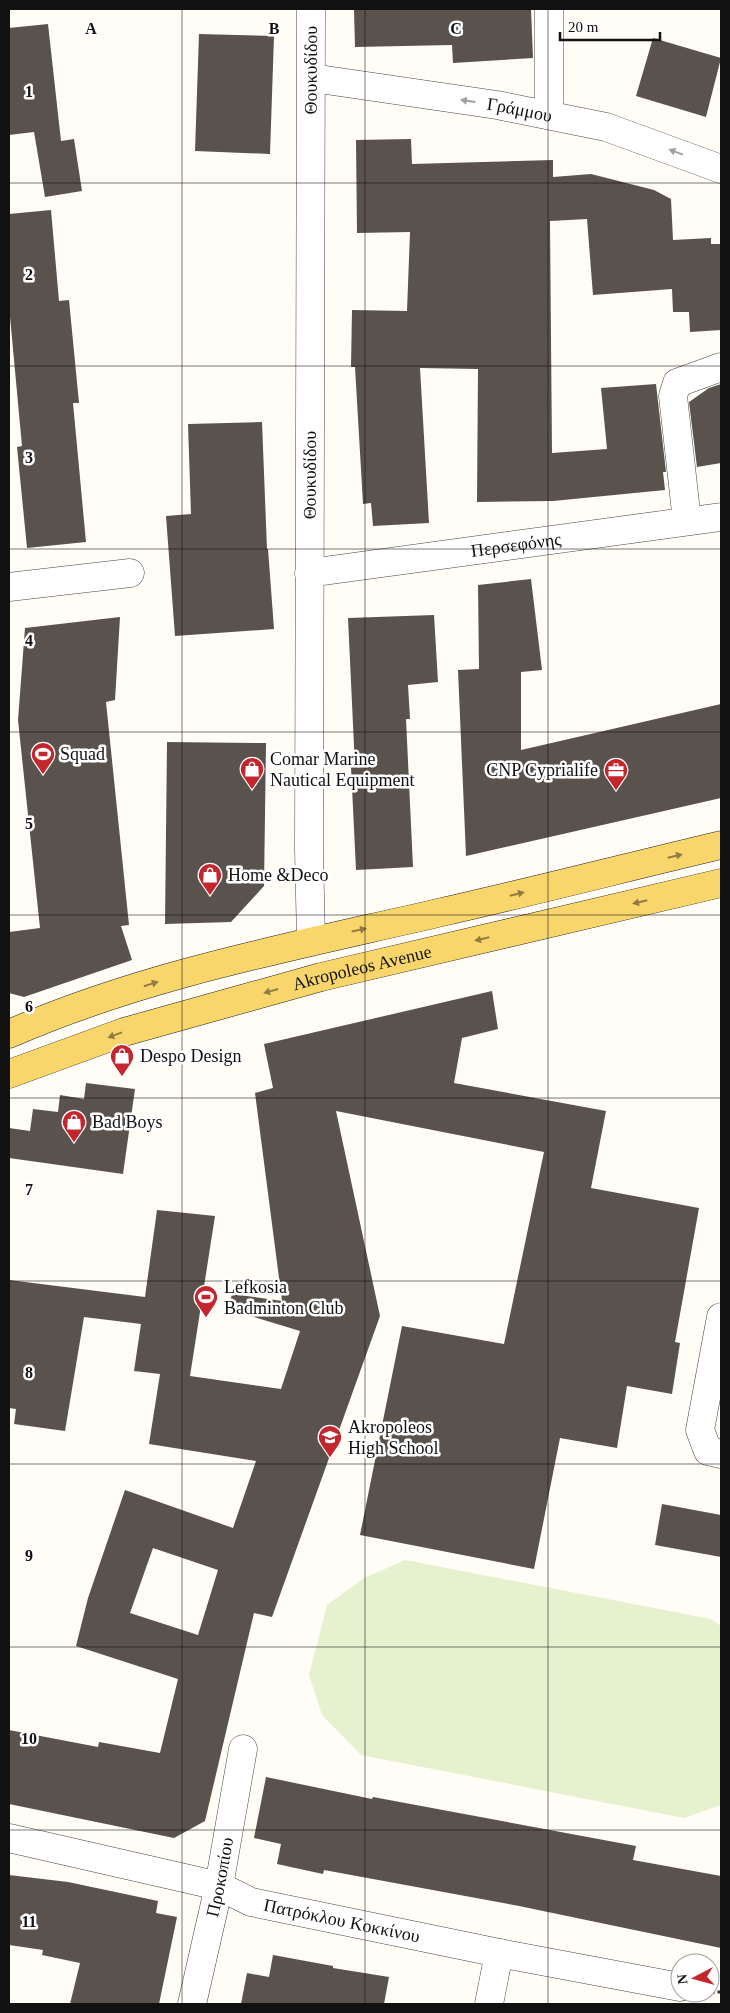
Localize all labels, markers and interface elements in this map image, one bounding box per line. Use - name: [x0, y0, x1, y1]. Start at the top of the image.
- scale bar: [560, 10, 660, 42]
- text: 20 m: [568, 19, 599, 35]
- text: A: [85, 20, 97, 37]
- text: B: [269, 20, 280, 37]
- text: C: [450, 20, 462, 37]
- street label: Θουκυδίδου: [301, 26, 321, 114]
- text: 1: [25, 83, 33, 100]
- street label: Γράμμου: [486, 94, 554, 126]
- one-way arrow: [459, 97, 475, 105]
- one-way arrow: [668, 148, 683, 155]
- text: 2: [25, 266, 33, 283]
- street label: Θουκυδίδου: [300, 431, 320, 519]
- text: 3: [25, 449, 33, 466]
- street label: Περσεφόνης: [470, 529, 562, 561]
- text: 4: [25, 632, 33, 649]
- sports icon: Squad: [30, 741, 56, 775]
- place label: Squad: [60, 744, 105, 764]
- place label: Comar Marine Nautical Equipment: [270, 749, 414, 790]
- shop icon: Comar Marine Nautical Equipment: [239, 756, 265, 790]
- office icon: CNP Cyprialife: [603, 757, 629, 791]
- place label: CNP Cyprialife: [486, 760, 598, 780]
- text: 5: [25, 815, 33, 832]
- one-way arrow: [668, 852, 683, 860]
- shop icon: Home &Deco: [197, 862, 223, 896]
- place label: Home &Deco: [228, 865, 328, 885]
- one-way arrow: [510, 890, 525, 898]
- one-way arrow: [632, 898, 647, 906]
- one-way arrow: [351, 926, 367, 934]
- one-way arrow: [474, 935, 489, 943]
- street label: Akropoleos Avenue: [290, 941, 433, 994]
- one-way arrow: [143, 979, 158, 987]
- one-way arrow: [264, 987, 279, 995]
- text: 6: [25, 998, 33, 1015]
- one-way arrow: [107, 1032, 122, 1040]
- shop icon: Despo Design: [109, 1043, 135, 1077]
- place label: Despo Design: [140, 1046, 242, 1066]
- shop icon: Bad Boys: [61, 1109, 87, 1143]
- place label: Bad Boys: [92, 1112, 163, 1132]
- text: 7: [25, 1181, 33, 1198]
- place label: Lefkosia Badminton Club: [224, 1277, 344, 1318]
- sports icon: Lefkosia Badminton Club: [193, 1284, 219, 1318]
- text: 8: [25, 1364, 33, 1381]
- place label: Akropoleos High School: [348, 1417, 439, 1458]
- school or university icon: Akropoleos High School: [317, 1424, 343, 1458]
- text: 9: [25, 1547, 33, 1564]
- text: 10: [21, 1730, 37, 1747]
- street label: Προκοπίου: [202, 1836, 237, 1919]
- street label: Πατρόκλου Κοκκίνου: [262, 1895, 422, 1947]
- text: 11: [21, 1913, 37, 1930]
- north arrow: [670, 1953, 720, 2003]
- text: N: [675, 1973, 691, 1985]

